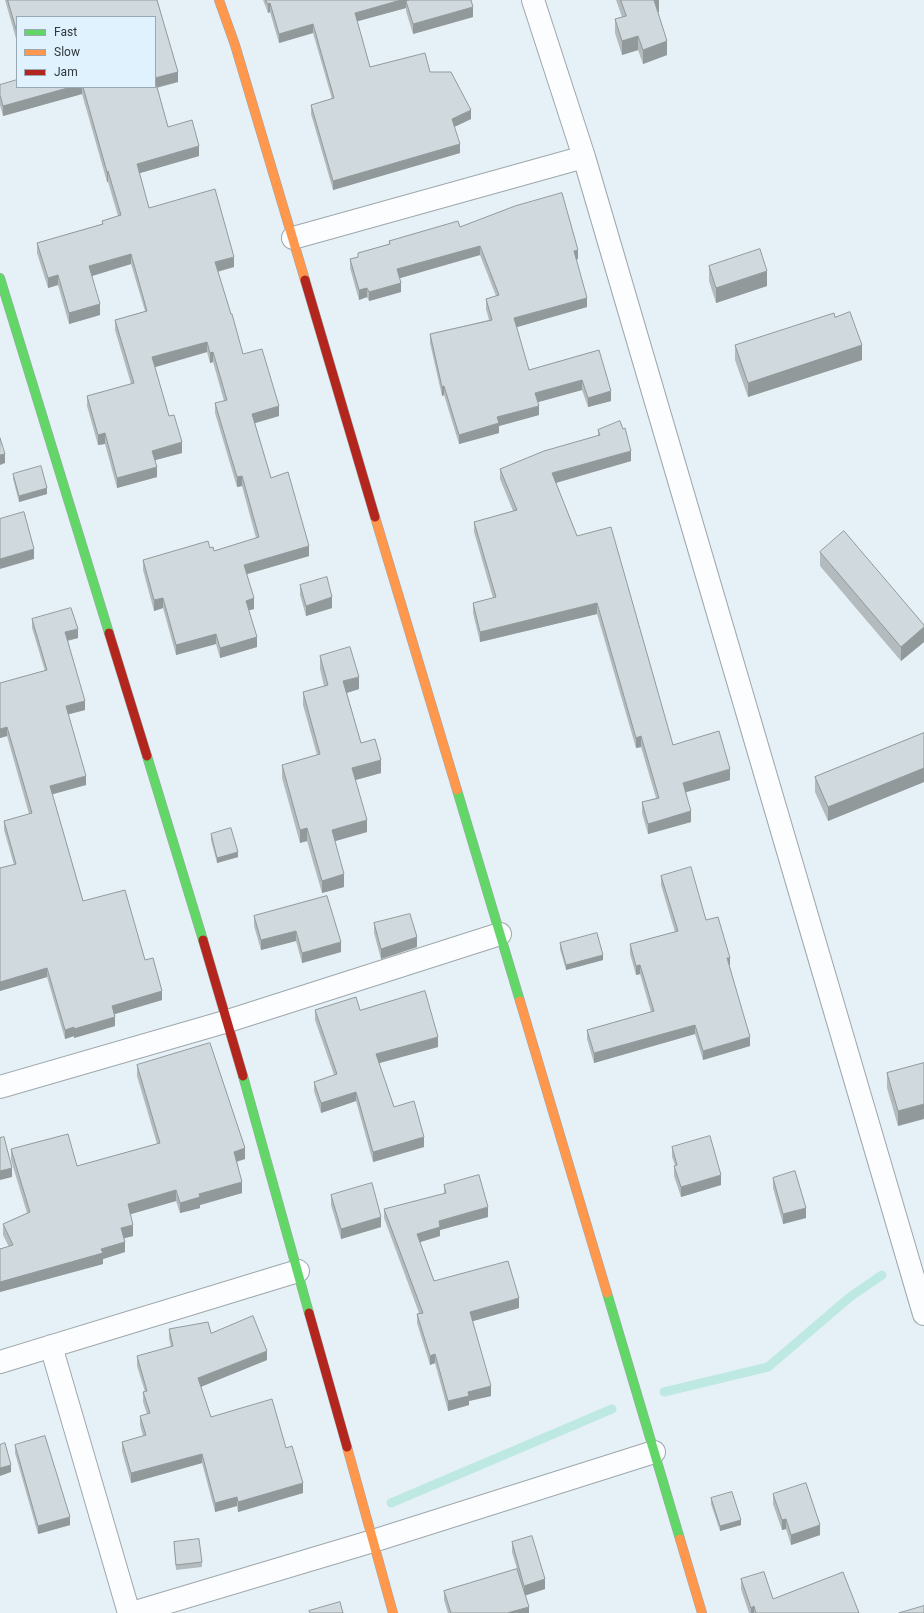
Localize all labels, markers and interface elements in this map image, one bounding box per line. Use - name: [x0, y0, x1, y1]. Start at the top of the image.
- legend: [16, 16, 156, 88]
- text: Fast: [54, 25, 77, 39]
- text: Slow: [54, 45, 80, 59]
- text: Jam: [54, 65, 78, 79]

